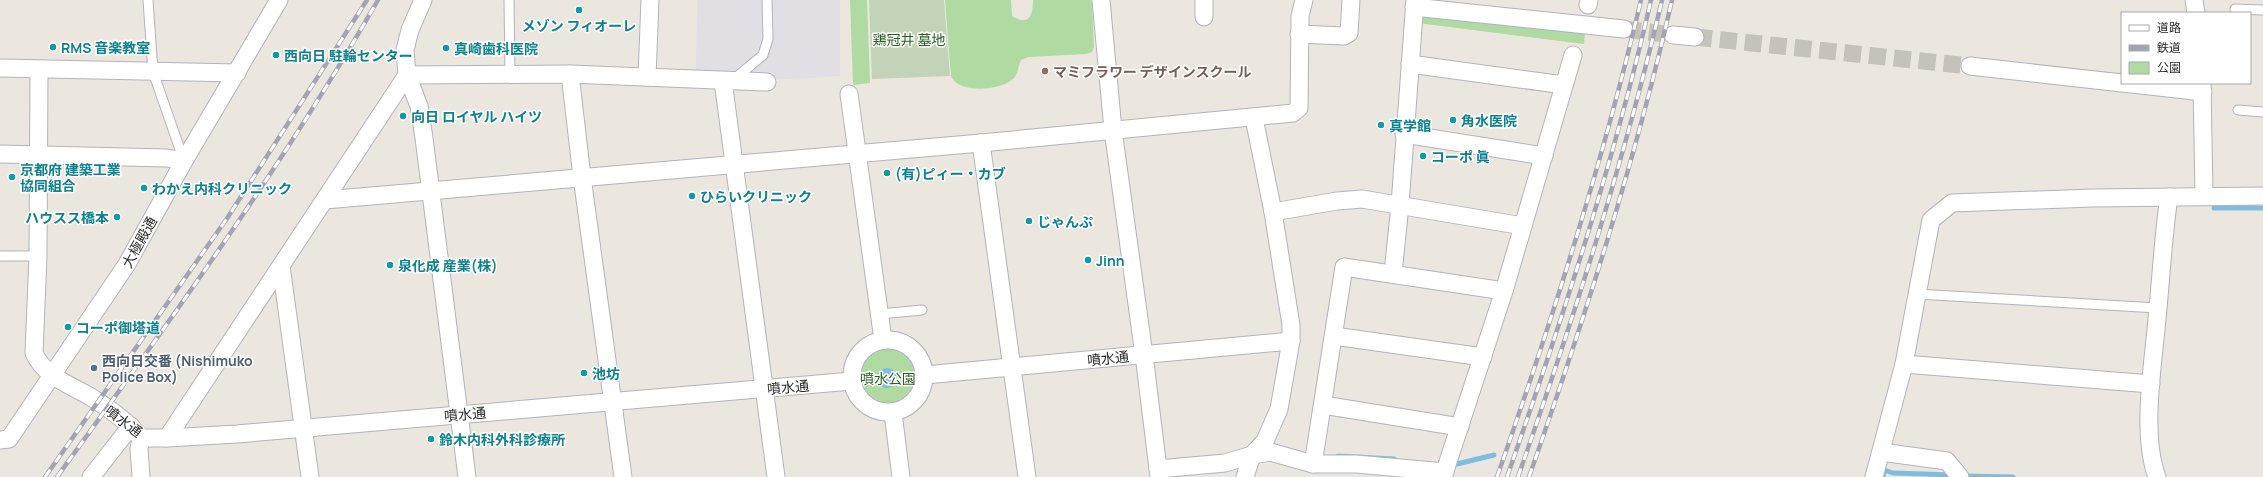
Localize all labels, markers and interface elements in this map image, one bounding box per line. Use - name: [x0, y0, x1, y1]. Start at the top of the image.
- marker: メゾン フィオーレ: [574, 5, 584, 15]
- legend: [2121, 12, 2251, 84]
- place label: メゾン フィオーレ: [522, 16, 636, 35]
- text: 道路: [2157, 19, 2181, 36]
- park label: 鶏冠井 墓地: [873, 30, 945, 49]
- place label: RMS 音楽教室: [61, 38, 150, 57]
- place label: 真崎歯科医院: [454, 39, 538, 58]
- text: 鉄道: [2157, 39, 2181, 56]
- marker: RMS 音楽教室: [48, 42, 58, 52]
- marker: 真崎歯科医院: [441, 43, 451, 53]
- place label: 西向日 駐輪センター: [284, 46, 413, 65]
- marker: 西向日 駐輪センター: [271, 50, 281, 60]
- text: 公園: [2157, 59, 2181, 76]
- place label: マミフラワー デザインスクール: [1053, 62, 1252, 81]
- marker: マミフラワー デザインスクール: [1040, 66, 1050, 76]
- place label: 向日 ロイヤル ハイツ: [411, 107, 542, 126]
- marker: 向日 ロイヤル ハイツ: [398, 111, 408, 121]
- place label: 角水医院: [1461, 111, 1517, 130]
- marker: 角水医院: [1448, 115, 1458, 125]
- place label: 真学館: [1389, 116, 1431, 135]
- marker: 真学館: [1376, 120, 1386, 130]
- place label: コーポ 眞: [1431, 147, 1490, 166]
- marker: コーポ 眞: [1418, 151, 1428, 161]
- place label: 京都府 建築工業 協同組合: [20, 160, 121, 195]
- place label: (有)ピィー・カブ: [895, 164, 1006, 183]
- marker: (有)ピィー・カブ: [882, 168, 892, 178]
- marker: 京都府 建築工業 協同組合: [7, 172, 17, 182]
- place label: わかえ内科クリニック: [152, 179, 292, 198]
- marker: わかえ内科クリニック: [139, 183, 149, 193]
- place label: ひらいクリニック: [700, 187, 812, 206]
- marker: ひらいクリニック: [687, 191, 697, 201]
- place label: ハウスス橋本: [25, 208, 109, 227]
- marker: ハウスス橋本: [112, 212, 122, 222]
- place label: じゃんぷ: [1037, 212, 1093, 231]
- street label: 大極殿通: [117, 213, 161, 271]
- marker: じゃんぷ: [1024, 216, 1034, 226]
- place label: Jinn: [1096, 251, 1124, 270]
- marker: Jinn: [1083, 255, 1093, 265]
- place label: 泉化成 産業(株): [398, 256, 497, 275]
- marker: 泉化成 産業(株): [385, 260, 395, 270]
- place label: コーポ御塔道: [76, 318, 160, 337]
- marker: コーポ御塔道: [63, 322, 73, 332]
- street label: 噴水通: [1086, 346, 1130, 370]
- place label: 西向日交番 (Nishimuko Police Box): [102, 351, 253, 386]
- marker: 西向日交番 (Nishimuko Police Box): [89, 363, 99, 373]
- place label: 池坊: [592, 364, 620, 383]
- marker: 池坊: [579, 368, 589, 378]
- park label: 噴水公園: [860, 369, 916, 388]
- street label: 噴水通: [766, 376, 810, 398]
- street label: 噴水通: [102, 401, 146, 441]
- street label: 噴水通: [443, 403, 487, 425]
- place label: 鈴木内科外科診療所: [439, 430, 565, 449]
- marker: 鈴木内科外科診療所: [426, 434, 436, 444]

